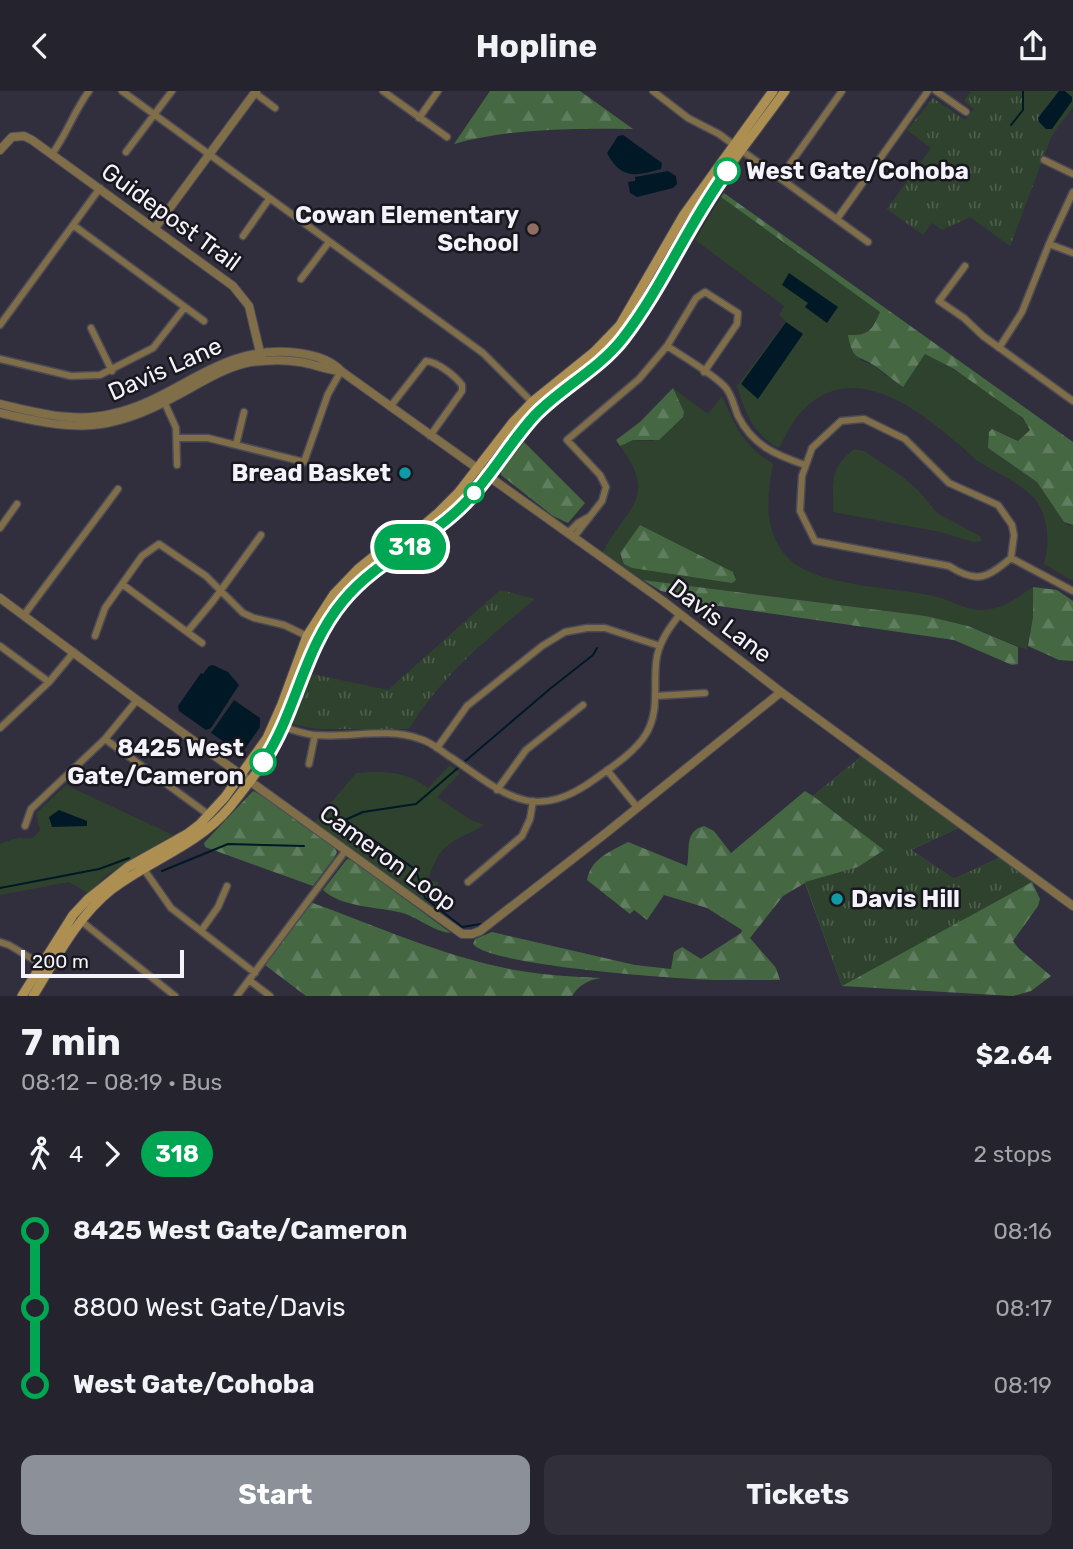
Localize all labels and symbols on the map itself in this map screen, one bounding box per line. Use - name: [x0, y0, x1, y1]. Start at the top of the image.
- street label: Guidepost Trail: [96, 157, 246, 277]
- place label: West Gate/Cohoba: [746, 157, 969, 185]
- marker: West Gate/Cohoba: [714, 158, 740, 184]
- place label: Cowan Elementary School: [295, 201, 519, 257]
- marker: Cowan Elementary School: [525, 221, 541, 237]
- street label: Davis Lane: [104, 331, 226, 407]
- place label: Bread Basket: [231, 459, 391, 487]
- marker: Bread Basket: [397, 465, 413, 481]
- unlabelled marker: [464, 483, 484, 503]
- line badge: 318: [370, 524, 450, 570]
- street label: Davis Lane: [663, 573, 777, 669]
- place label: 8425 West Gate/Cameron: [67, 734, 244, 790]
- marker: 8425 West Gate/Cameron: [250, 749, 276, 775]
- street label: Cameron Loop: [314, 799, 462, 917]
- place label: Davis Hill: [851, 885, 960, 913]
- marker: Davis Hill: [829, 891, 845, 907]
- scale bar: [21, 947, 184, 979]

